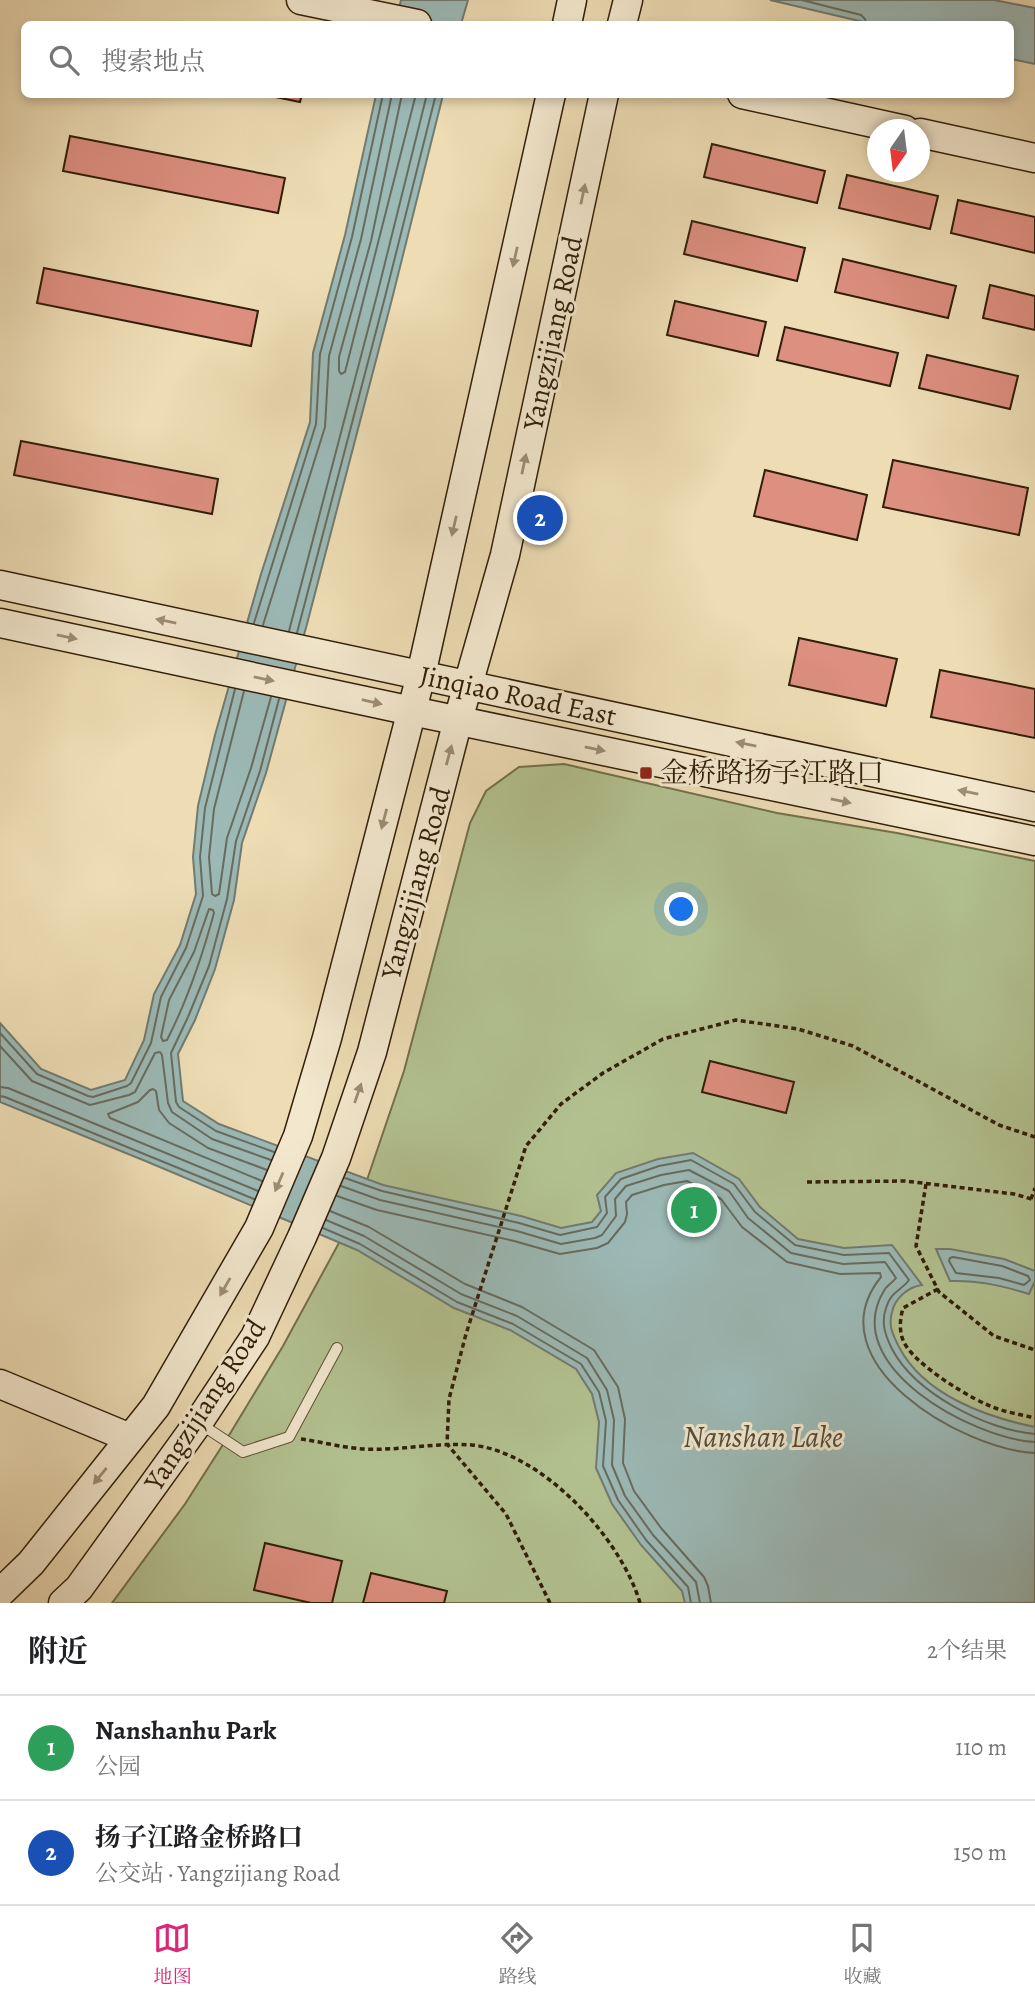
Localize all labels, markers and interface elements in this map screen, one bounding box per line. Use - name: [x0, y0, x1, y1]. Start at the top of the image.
- search box: [21, 21, 1014, 98]
- icon: search: [45, 41, 83, 79]
- text: 搜索地点: [101, 44, 205, 79]
- north arrow: [867, 119, 930, 182]
- one-way arrow: [577, 183, 588, 205]
- street label: Yangzijiang Road: [514, 231, 592, 435]
- one-way arrow: [509, 246, 520, 268]
- one-way arrow: [519, 453, 530, 475]
- pin: 2: [517, 492, 563, 544]
- one-way arrow: [449, 516, 460, 538]
- one-way arrow: [155, 615, 177, 626]
- one-way arrow: [56, 631, 78, 642]
- street label: Jinqiao Road East: [416, 657, 620, 735]
- one-way arrow: [253, 673, 275, 684]
- one-way arrow: [361, 697, 383, 708]
- one-way arrow: [735, 739, 757, 750]
- one-way arrow: [584, 743, 606, 754]
- one-way arrow: [444, 744, 455, 766]
- place label: 金桥路扬子江路口: [660, 754, 884, 792]
- marker: 金桥路扬子江路口: [638, 765, 654, 781]
- street label: Yangzijiang Road: [372, 782, 460, 984]
- one-way arrow: [957, 787, 979, 798]
- one-way arrow: [830, 795, 852, 806]
- one-way arrow: [378, 808, 389, 830]
- your location: [664, 892, 698, 926]
- one-way arrow: [353, 1083, 364, 1104]
- one-way arrow: [273, 1172, 284, 1193]
- pin: 1: [671, 1184, 717, 1236]
- one-way arrow: [219, 1277, 231, 1296]
- street label: Yangzijiang Road: [135, 1311, 275, 1499]
- water label: Nanshan Lake: [683, 1417, 843, 1457]
- one-way arrow: [93, 1467, 108, 1485]
- text: 附近: [28, 1631, 88, 1671]
- text: 2个结果: [927, 1635, 1007, 1666]
- text: Nanshanhu Park: [95, 1713, 276, 1748]
- text: 1: [47, 1732, 55, 1763]
- text: 110 m: [955, 1732, 1007, 1763]
- text: 公园: [95, 1751, 141, 1782]
- text: 扬子江路金桥路口: [95, 1820, 303, 1855]
- text: 2: [45, 1837, 57, 1868]
- text: 150 m: [953, 1837, 1007, 1868]
- text: 公交站 · Yangzijiang Road: [95, 1858, 340, 1889]
- tab: 地图: [153, 1919, 192, 1990]
- tab: 路线: [498, 1919, 537, 1990]
- tab: 收藏: [843, 1919, 882, 1990]

